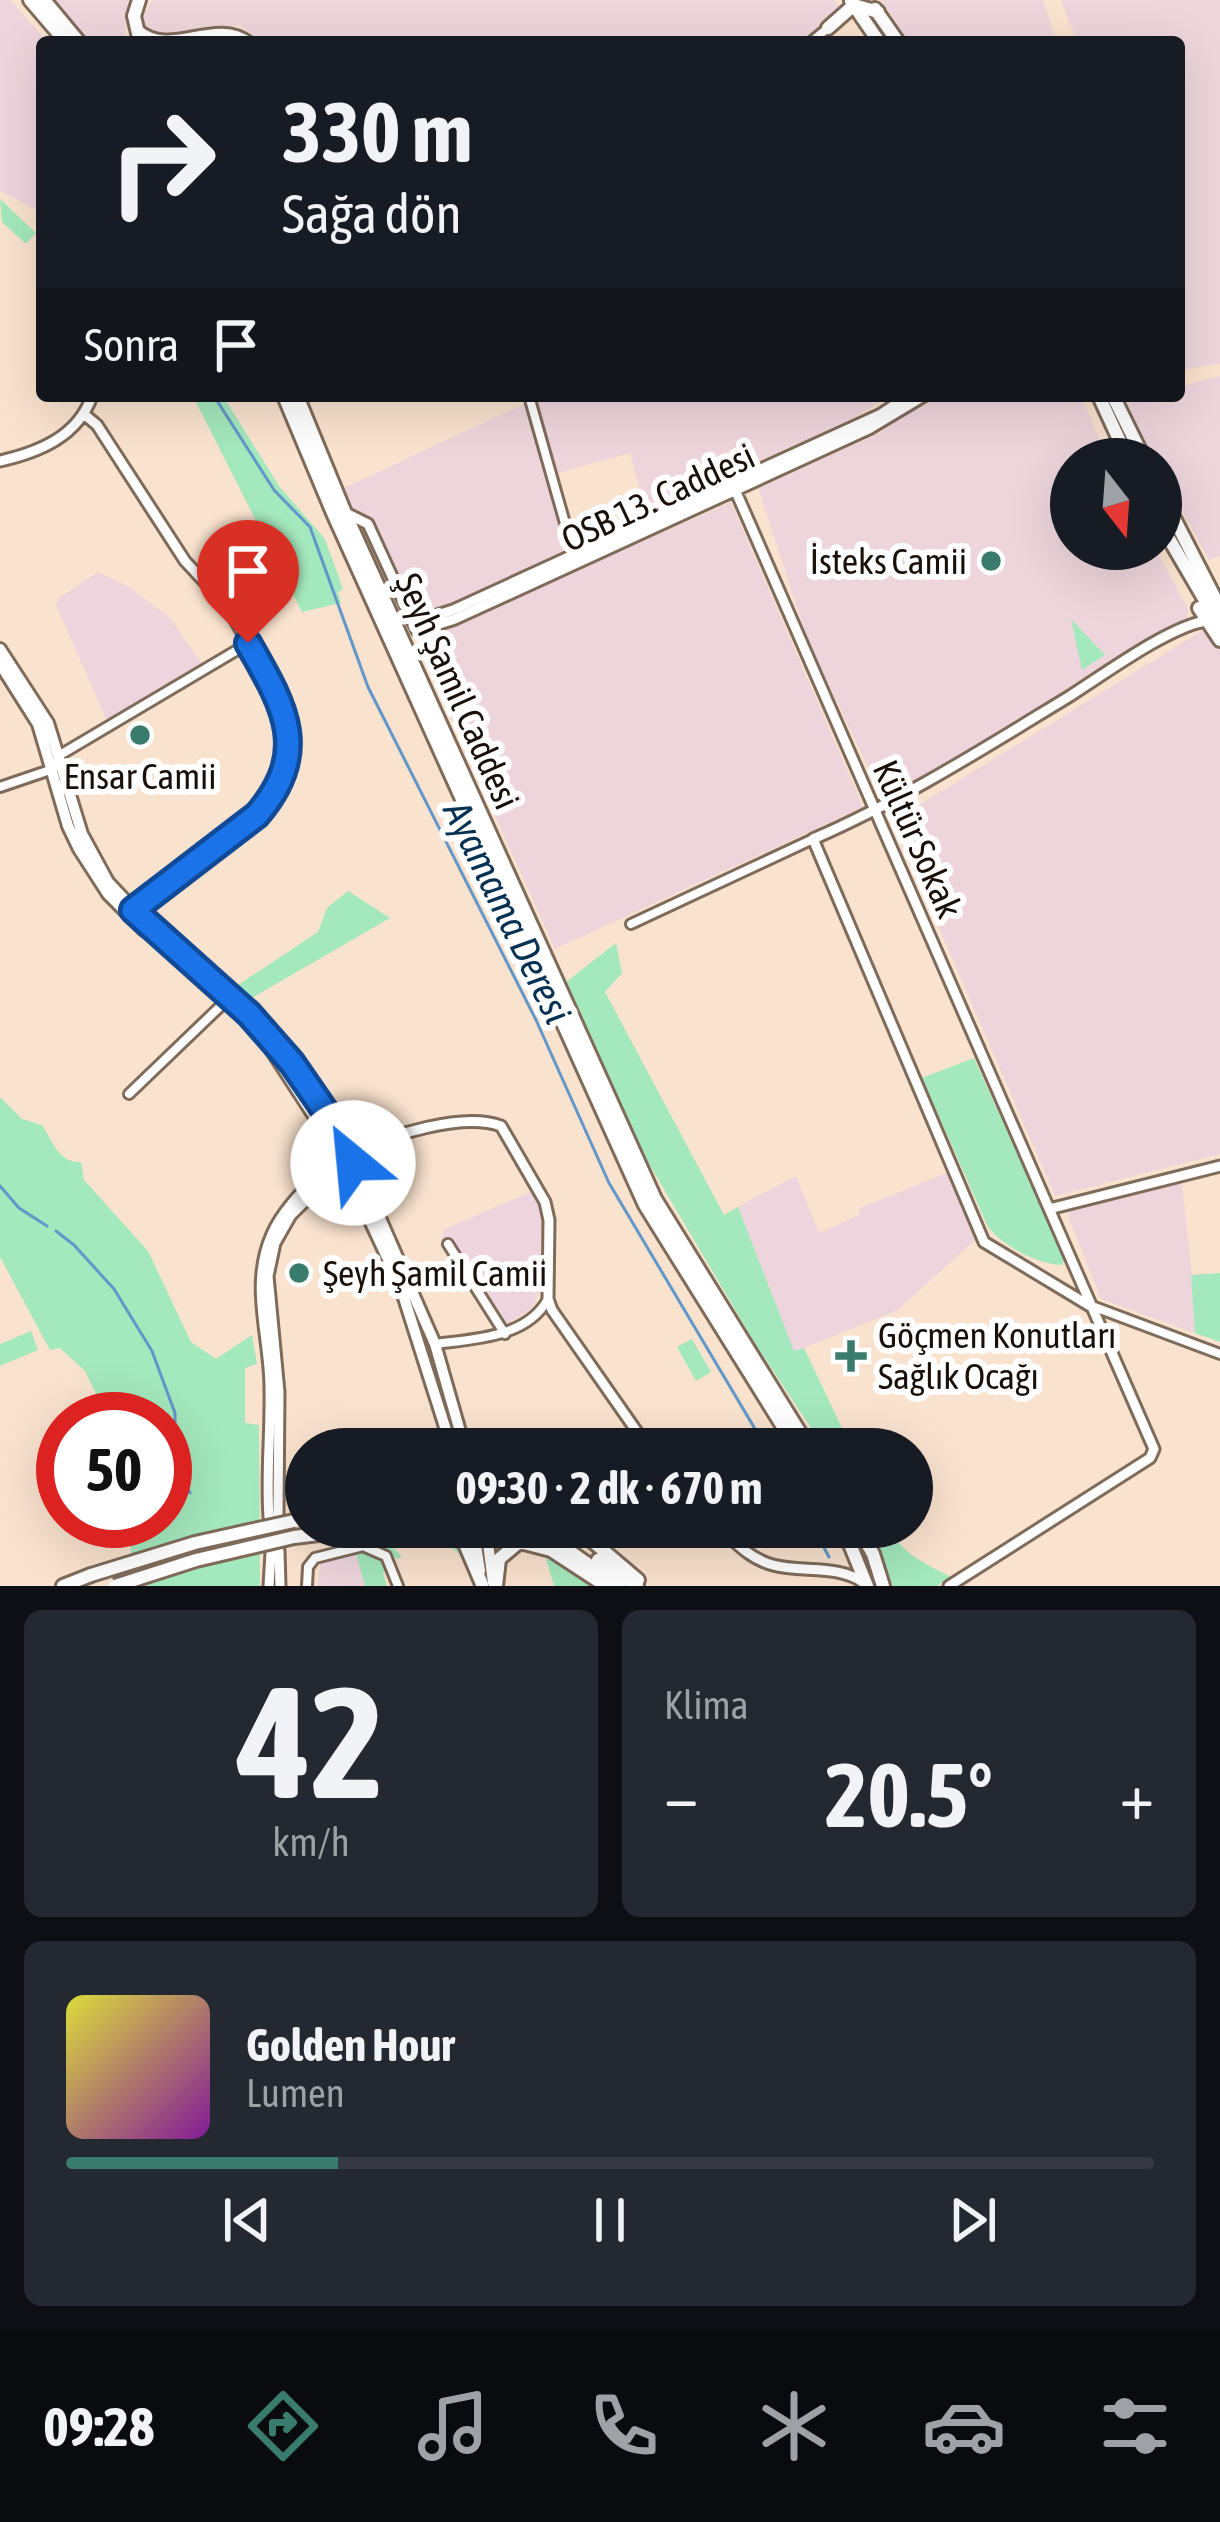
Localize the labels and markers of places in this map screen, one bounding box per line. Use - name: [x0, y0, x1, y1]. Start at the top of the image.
- pin: [197, 520, 299, 643]
- place label: İsteks Camii: [810, 540, 967, 582]
- marker: İsteks Camii: [978, 548, 1004, 574]
- marker: Ensar Camii: [127, 722, 153, 748]
- place label: Ensar Camii: [63, 755, 217, 797]
- place label: Şeyh Şamil Camii: [323, 1252, 547, 1294]
- marker: Şeyh Şamil Camii: [286, 1260, 312, 1286]
- place label: Göçmen Konutları Sağlık Ocağı: [878, 1314, 1116, 1397]
- marker: Göçmen Konutları Sağlık Ocağı: [835, 1340, 867, 1372]

